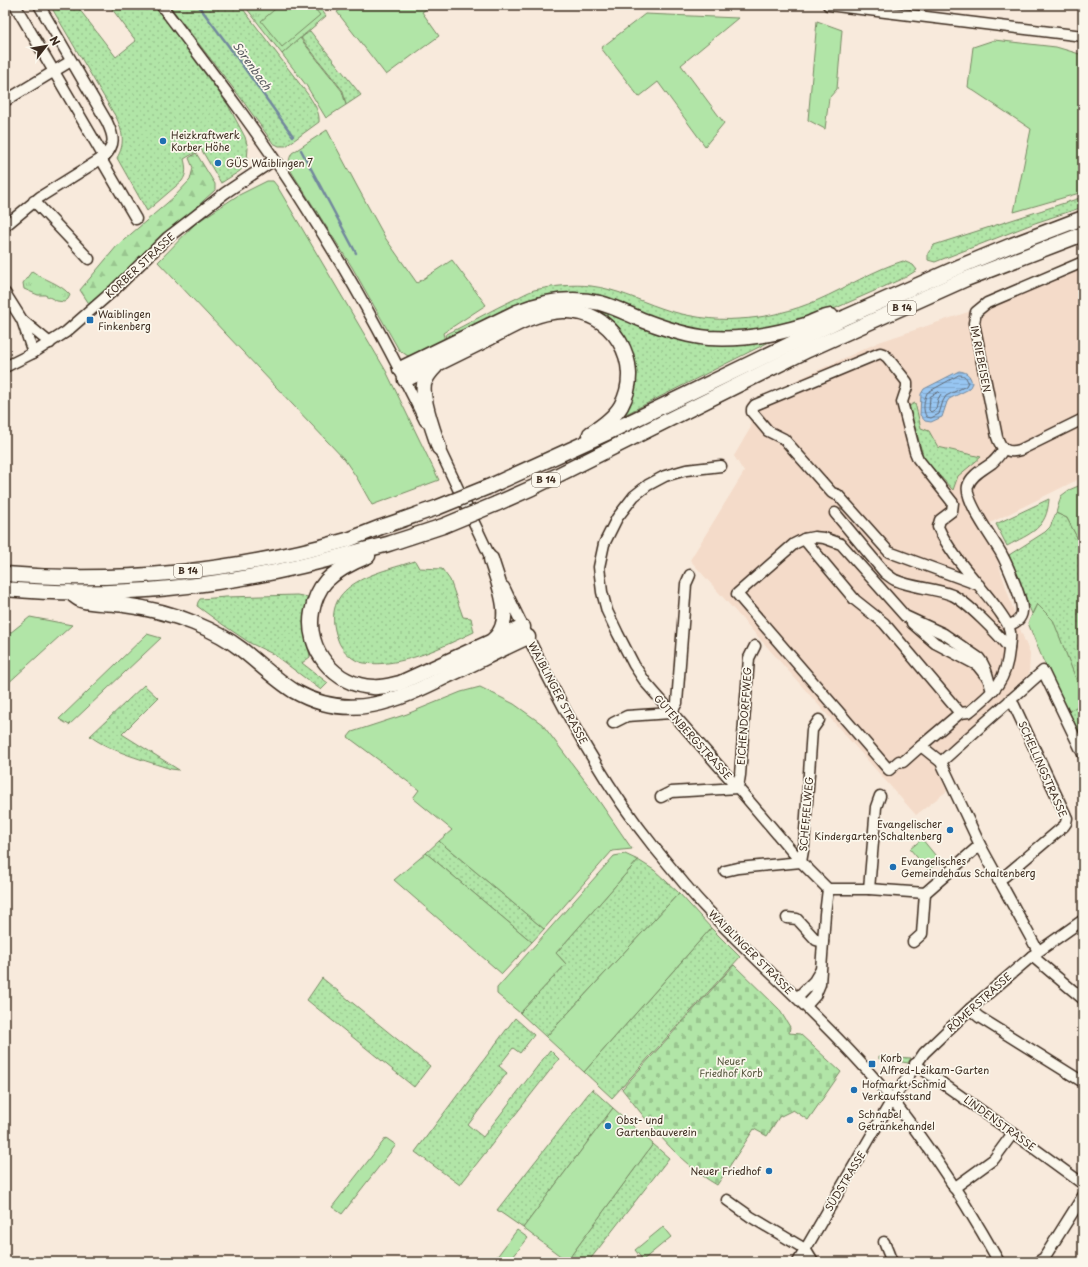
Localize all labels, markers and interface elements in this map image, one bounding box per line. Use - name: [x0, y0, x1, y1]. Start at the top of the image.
- north arrow: [26, 26, 66, 66]
- text: N: [45, 32, 65, 49]
- water label: Sörenbach: [229, 38, 276, 94]
- place label: Heizkraftwerk Korber Höhe: [171, 127, 240, 154]
- marker: Heizkraftwerk Korber Höhe: [158, 136, 168, 146]
- place label: GÜS Waiblingen 7: [226, 155, 313, 170]
- marker: GÜS Waiblingen 7: [213, 158, 223, 168]
- street label: KORBER STRASSE: [102, 228, 178, 301]
- road number: B 14: [888, 301, 916, 315]
- place label: Waiblingen Finkenberg: [98, 306, 151, 333]
- marker: Waiblingen Finkenberg: [85, 315, 95, 325]
- street label: IM RIEBEISEN: [968, 324, 995, 394]
- road number: B 14: [532, 473, 560, 487]
- road number: B 14: [174, 564, 202, 578]
- street label: WAIBLINGER STRASSE: [525, 639, 592, 747]
- street label: EICHENDORFFWEG: [733, 667, 754, 765]
- street label: GUTENBERGSTRASSE: [651, 691, 736, 783]
- street label: SCHELLINGSTRASSE: [1015, 718, 1071, 819]
- street label: SCHEFFELWEG: [795, 776, 816, 852]
- place label: Evangelischer Kindergarten Schaltenberg: [814, 816, 942, 843]
- marker: Evangelischer Kindergarten Schaltenberg: [945, 825, 955, 835]
- place label: Evangelisches Gemeindehaus Schaltenberg: [901, 853, 1036, 880]
- marker: Evangelisches Gemeindehaus Schaltenberg: [888, 862, 898, 872]
- street label: WAIBLINGER STRASSE: [706, 906, 797, 997]
- street label: RÖMERSTRASSE: [943, 969, 1014, 1035]
- place label: Korb Alfred-Leikam-Garten: [880, 1050, 989, 1077]
- park label: Neuer Friedhof Korb: [699, 1053, 763, 1080]
- marker: Korb Alfred-Leikam-Garten: [867, 1059, 877, 1069]
- place label: Hofmarkt Schmid Verkaufsstand: [862, 1076, 946, 1103]
- marker: Hofmarkt Schmid Verkaufsstand: [849, 1085, 859, 1095]
- street label: LINDENSTRASSE: [961, 1091, 1039, 1154]
- place label: Schnabel Getränkehandel: [858, 1106, 935, 1133]
- place label: Obst- und Gartenbauverein: [616, 1112, 697, 1139]
- marker: Schnabel Getränkehandel: [845, 1115, 855, 1125]
- marker: Obst- und Gartenbauverein: [603, 1121, 613, 1131]
- street label: SÜDSTRASSE: [821, 1148, 869, 1214]
- place label: Neuer Friedhof: [690, 1163, 762, 1178]
- marker: Neuer Friedhof: [764, 1166, 774, 1176]

